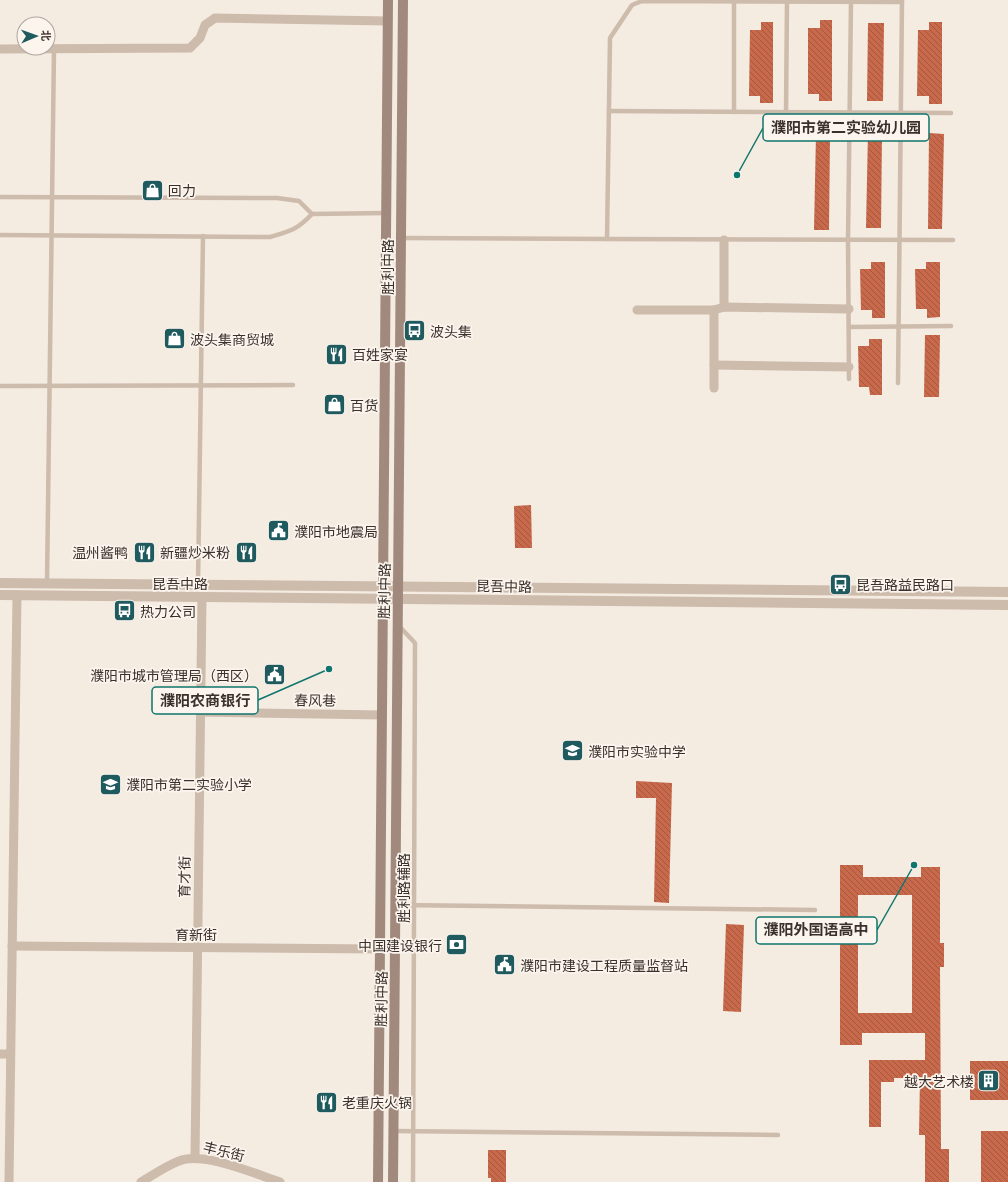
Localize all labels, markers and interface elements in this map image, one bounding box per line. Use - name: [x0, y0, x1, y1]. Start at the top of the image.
- north arrow: [16, 16, 56, 56]
- text: 北: [40, 30, 53, 41]
- callout: 濮阳市第二实验幼儿园: [763, 114, 929, 141]
- text: 濮阳市第二实验幼儿园: [771, 118, 921, 136]
- shop icon: 回力: [140, 177, 166, 203]
- place label: 回力: [168, 182, 196, 199]
- street label: 胜利中路: [379, 239, 396, 295]
- bus stop icon: 波头集: [402, 318, 428, 344]
- place label: 波头集: [430, 323, 472, 340]
- shop icon: 波头集商贸城: [161, 326, 187, 352]
- place label: 波头集商贸城: [190, 331, 274, 348]
- restaurant icon: 百姓家宴: [324, 341, 350, 367]
- place label: 百姓家宴: [352, 346, 408, 363]
- shop icon: 百货: [321, 392, 347, 418]
- place label: 百货: [350, 397, 378, 414]
- public building icon: 濮阳市地震局: [266, 518, 292, 544]
- place label: 濮阳市地震局: [294, 523, 378, 540]
- restaurant icon: 温州酱鸭: [131, 539, 157, 565]
- restaurant icon: 新疆炒米粉: [233, 539, 259, 565]
- place label: 温州酱鸭: [72, 544, 128, 561]
- place label: 新疆炒米粉: [160, 544, 230, 561]
- street label: 胜利中路: [375, 563, 393, 619]
- bus stop icon: 昆吾路益民路口: [827, 571, 853, 597]
- street label: 昆吾中路: [152, 575, 208, 592]
- place label: 昆吾路益民路口: [856, 576, 954, 593]
- street label: 昆吾中路: [476, 577, 532, 595]
- bus stop icon: 热力公司: [112, 598, 138, 624]
- place label: 热力公司: [140, 603, 196, 620]
- public building icon: 濮阳市城市管理局（西区）: [261, 662, 287, 688]
- place label: 濮阳市城市管理局（西区）: [90, 667, 258, 684]
- callout: 濮阳农商银行: [152, 687, 258, 714]
- text: 濮阳农商银行: [160, 691, 250, 709]
- street label: 春风巷: [294, 691, 336, 709]
- school or university icon: 濮阳市实验中学: [560, 738, 586, 764]
- place label: 濮阳市实验中学: [588, 743, 686, 760]
- school or university icon: 濮阳市第二实验小学: [97, 771, 123, 797]
- place label: 濮阳市第二实验小学: [126, 776, 252, 793]
- street label: 胜利路辅路: [395, 853, 412, 923]
- street label: 育才街: [175, 856, 193, 898]
- callout: 濮阳外国语高中: [756, 917, 877, 944]
- text: 濮阳外国语高中: [763, 920, 869, 938]
- street label: 育新街: [175, 926, 217, 943]
- bank icon: 中国建设银行: [444, 932, 470, 958]
- place label: 中国建设银行: [358, 937, 442, 954]
- public building icon: 濮阳市建设工程质量监督站: [491, 952, 517, 978]
- place label: 濮阳市建设工程质量监督站: [520, 957, 688, 974]
- street label: 胜利中路: [372, 971, 390, 1027]
- building icon: 越大艺术楼: [976, 1068, 1002, 1094]
- place label: 越大艺术楼: [904, 1073, 974, 1090]
- restaurant icon: 老重庆火锅: [314, 1089, 340, 1115]
- place label: 老重庆火锅: [342, 1094, 412, 1111]
- street label: 丰乐街: [202, 1138, 246, 1164]

